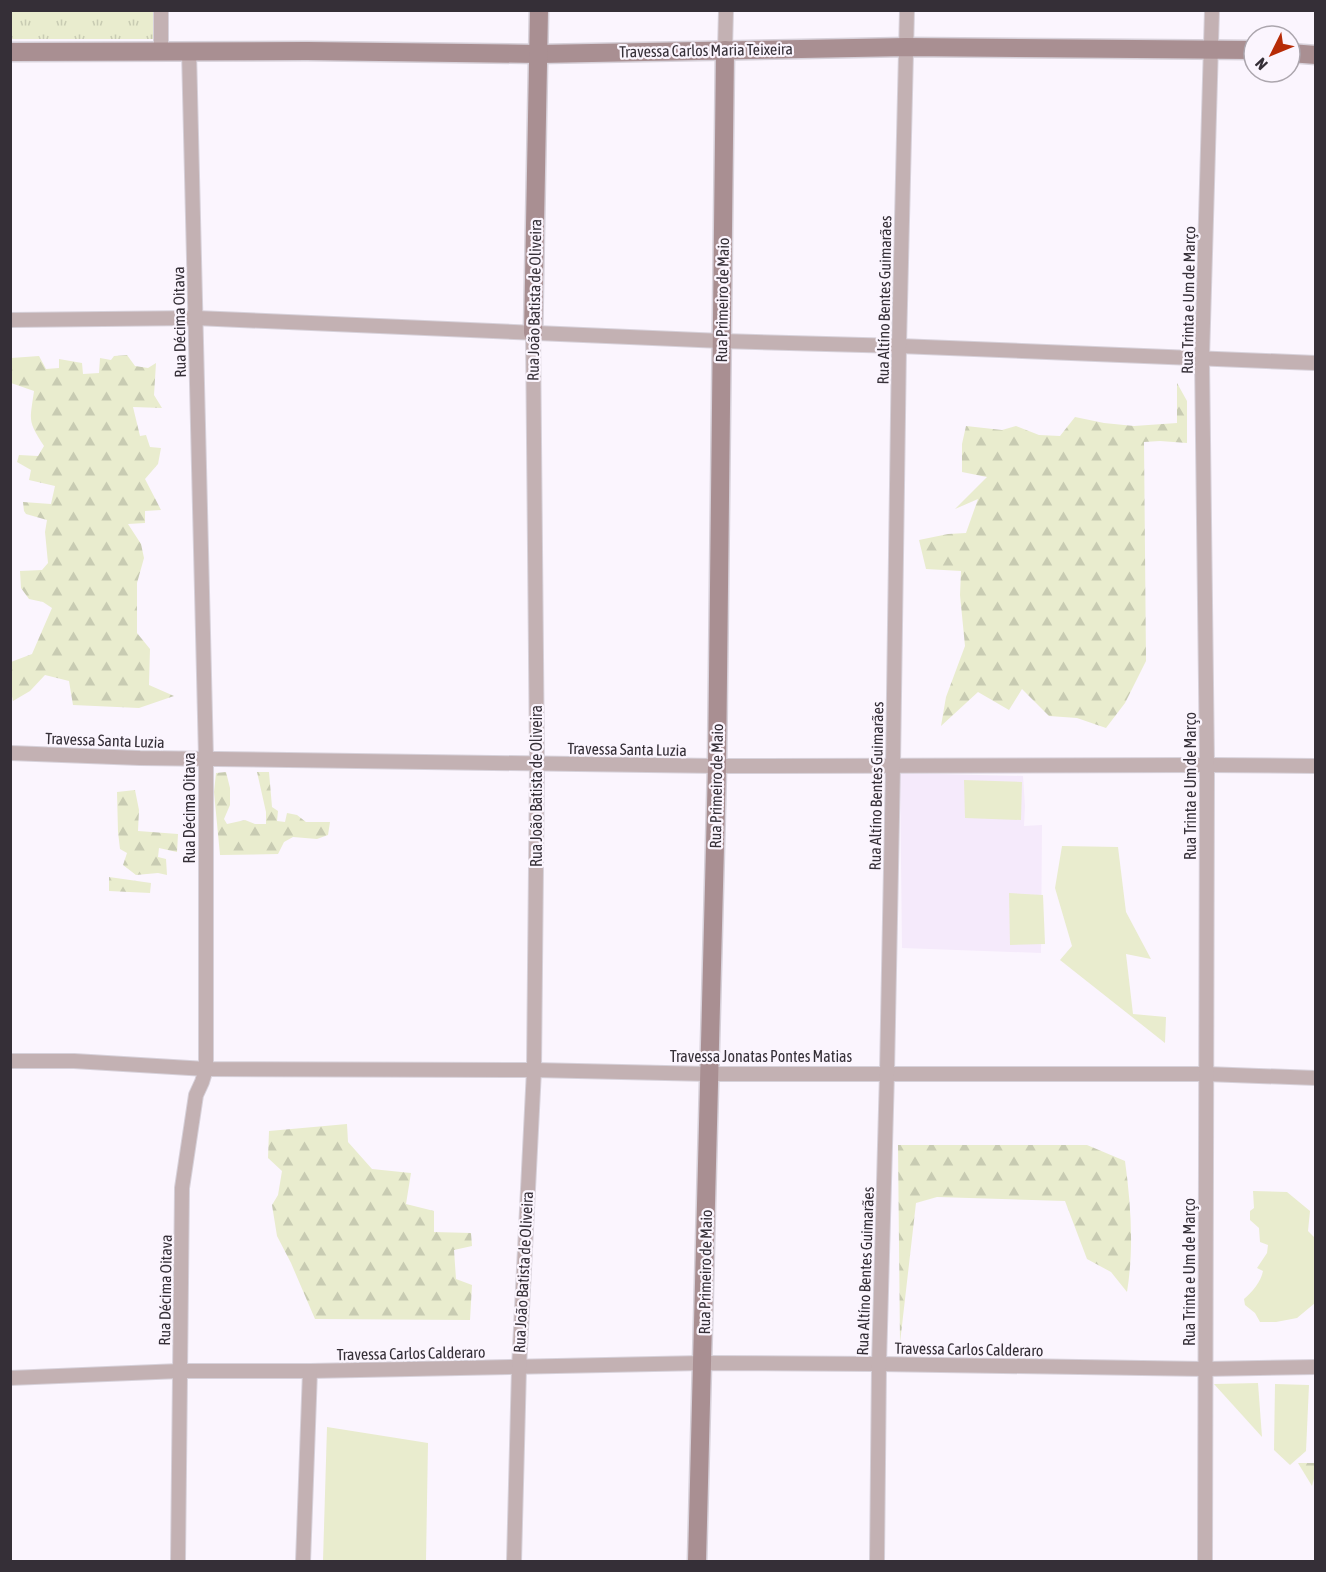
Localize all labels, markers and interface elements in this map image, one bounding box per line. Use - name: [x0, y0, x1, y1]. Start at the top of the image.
- north arrow: [1242, 24, 1302, 84]
- street label: Travessa Carlos Maria Teixeira: [619, 39, 793, 61]
- text: N: [1251, 55, 1271, 74]
- street label: Rua Altíno Bentes Guimarães: [874, 215, 894, 385]
- street label: Rua João Batista de Oliveira: [524, 219, 544, 381]
- street label: Rua Trinta e Um de Março: [1178, 226, 1199, 374]
- street label: Rua Primeiro de Maio: [712, 237, 732, 363]
- street label: Rua Décima Oitava: [169, 266, 189, 378]
- street label: Rua Altíno Bentes Guimarães: [866, 701, 886, 871]
- street label: Rua João Batista de Oliveira: [527, 705, 545, 867]
- street label: Rua Trinta e Um de Março: [1181, 712, 1200, 860]
- street label: Rua Primeiro de Maio: [706, 723, 726, 849]
- street label: Travessa Santa Luzia: [45, 729, 165, 751]
- street label: Travessa Santa Luzia: [567, 739, 687, 759]
- street label: Rua Décima Oitava: [180, 752, 198, 864]
- street label: Travessa Jonatas Pontes Matias: [670, 1047, 853, 1065]
- street label: Rua Altíno Bentes Guimarães: [853, 1186, 877, 1356]
- street label: Rua João Batista de Oliveira: [510, 1191, 536, 1353]
- street label: Rua Trinta e Um de Março: [1180, 1198, 1199, 1346]
- street label: Rua Primeiro de Maio: [695, 1209, 715, 1335]
- street label: Rua Décima Oitava: [155, 1234, 175, 1346]
- street label: Travessa Carlos Calderaro: [894, 1339, 1044, 1359]
- street label: Travessa Carlos Calderaro: [336, 1343, 486, 1363]

